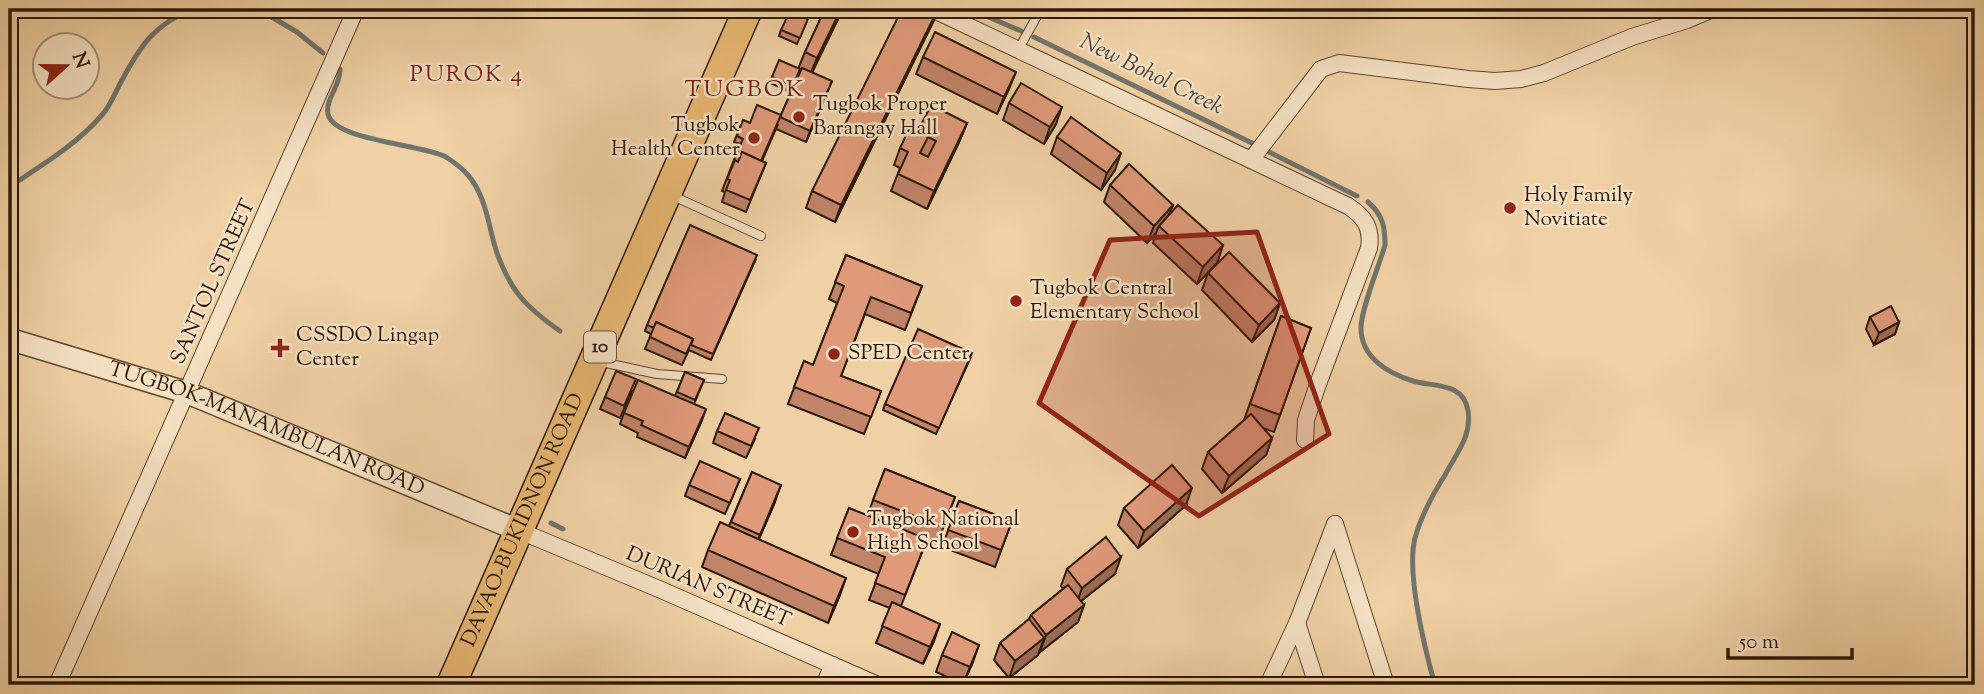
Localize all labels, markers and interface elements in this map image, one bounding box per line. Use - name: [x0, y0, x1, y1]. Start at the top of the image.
- water label: New Bohol Creek: [1074, 26, 1228, 124]
- north arrow: [32, 32, 102, 102]
- text: N: [64, 49, 95, 73]
- district label: PUROK 4: [410, 59, 524, 92]
- district label: TUGBOK: [684, 73, 806, 107]
- place label: Tugbok Proper Barangay Hall: [813, 90, 947, 144]
- marker: Tugbok Proper Barangay Hall: [791, 109, 807, 125]
- place label: Tugbok Health Center: [611, 111, 741, 165]
- marker: Tugbok Health Center: [746, 130, 762, 146]
- place label: Holy Family Novitiate: [1524, 181, 1634, 235]
- street label: SANTOL STREET: [164, 194, 264, 369]
- marker: Holy Family Novitiate: [1502, 200, 1518, 216]
- place label: Tugbok Central Elementary School: [1030, 274, 1200, 328]
- marker: Tugbok Central Elementary School: [1008, 293, 1024, 309]
- place label: CSSDO Lingap Center: [296, 321, 439, 375]
- road number: 10: [584, 332, 616, 362]
- marker: CSSDO Lingap Center: [270, 338, 290, 358]
- place label: SPED Center: [848, 339, 969, 369]
- marker: SPED Center: [826, 346, 842, 362]
- street label: TUGBOK-MANAMBULAN ROAD: [105, 355, 429, 505]
- street label: DAVAO-BUKIDNON ROAD: [455, 389, 592, 652]
- place label: Tugbok National High School: [867, 505, 1020, 559]
- marker: Tugbok National High School: [845, 524, 861, 540]
- street label: DURIAN STREET: [621, 540, 795, 636]
- scale bar: [1728, 617, 1853, 661]
- text: 50 m: [1738, 628, 1779, 658]

